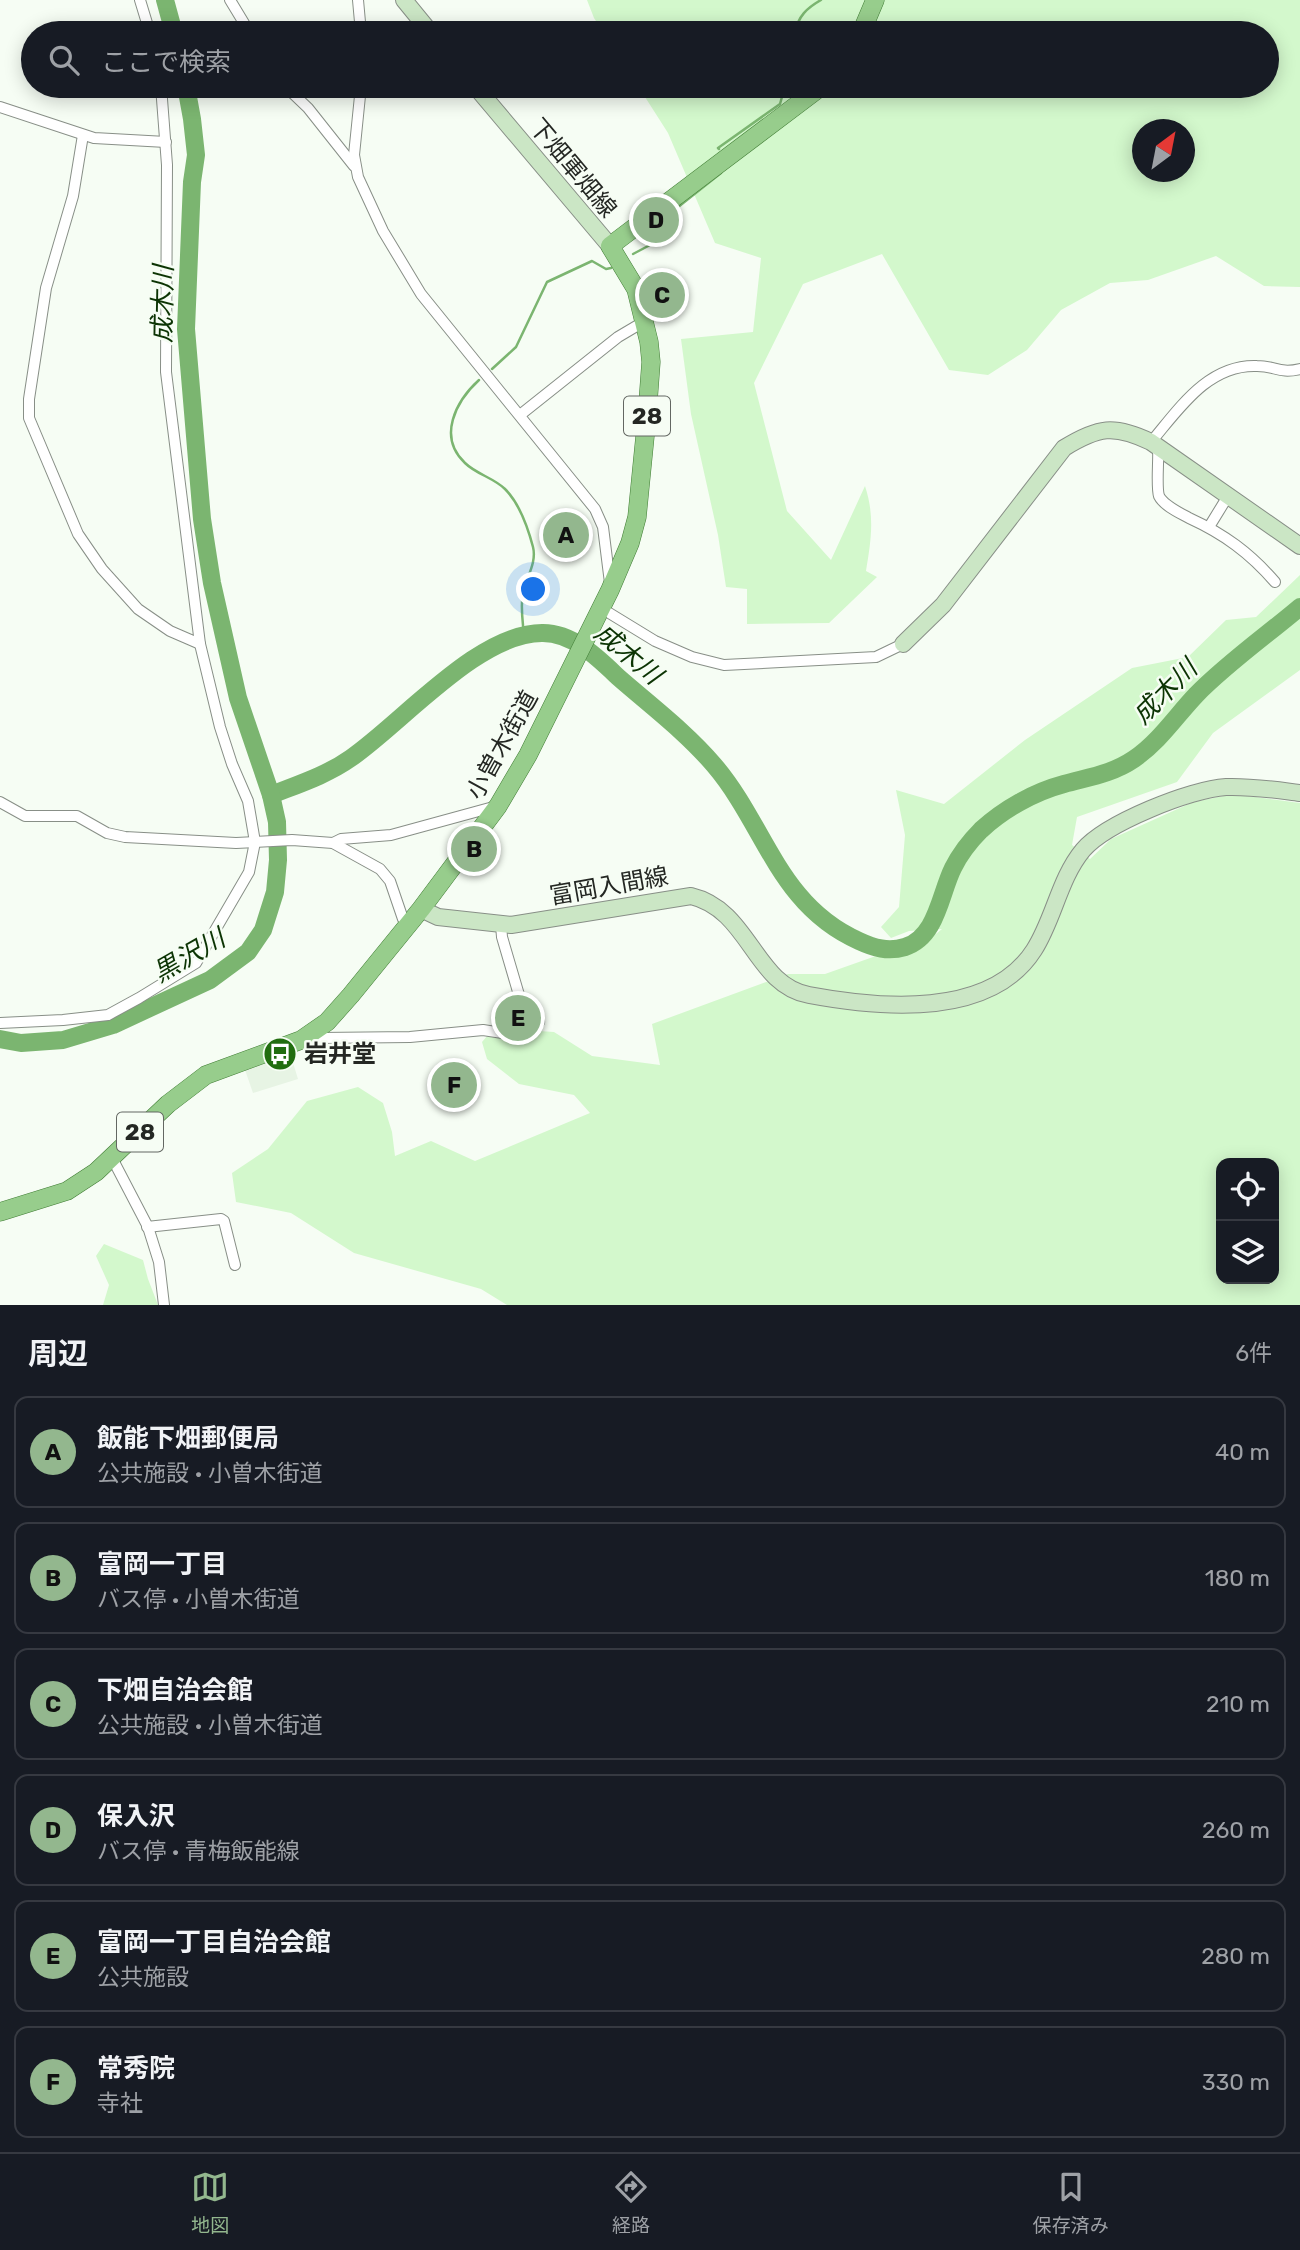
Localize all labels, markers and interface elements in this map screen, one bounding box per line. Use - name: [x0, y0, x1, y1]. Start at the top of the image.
- search box: [21, 21, 1279, 98]
- icon: search: [45, 41, 83, 79]
- text: ここで検索: [101, 47, 231, 78]
- street label: 下畑軍畑線: [524, 113, 622, 223]
- north arrow: [1132, 119, 1195, 182]
- pin: D: [633, 194, 679, 246]
- water label: 成木川: [147, 262, 179, 343]
- pin: C: [639, 269, 685, 321]
- road number: 28: [624, 396, 670, 436]
- pin: A: [543, 509, 589, 561]
- your location: [516, 572, 550, 606]
- water label: 成木川: [588, 617, 670, 693]
- water label: 成木川: [1126, 651, 1206, 731]
- street label: 小曽木街道: [461, 686, 543, 804]
- pin: B: [451, 823, 497, 875]
- street label: 富岡入間線: [547, 862, 671, 910]
- water label: 黒沢川: [147, 922, 233, 989]
- pin: E: [495, 992, 541, 1044]
- bus stop icon: 岩井堂: [261, 1035, 299, 1073]
- place label: 岩井堂: [304, 1040, 376, 1068]
- pin: F: [431, 1059, 477, 1111]
- road number: 28: [117, 1112, 163, 1152]
- map controls: [1216, 1158, 1279, 1284]
- button: locate: [1216, 1158, 1279, 1221]
- button: layers: [1216, 1221, 1279, 1284]
- text: 周辺: [28, 1336, 88, 1372]
- text: 6件: [1235, 1339, 1272, 1367]
- text: 飯能下畑郵便局: [97, 1423, 279, 1454]
- text: A: [45, 1438, 61, 1466]
- text: 40 m: [1215, 1438, 1270, 1466]
- text: 公共施設 · 小曽木街道: [97, 1459, 323, 1487]
- text: 富岡一丁目: [97, 1549, 227, 1580]
- text: B: [45, 1564, 61, 1592]
- text: 180 m: [1205, 1564, 1270, 1592]
- text: バス停 · 小曽木街道: [97, 1585, 300, 1613]
- text: 下畑自治会館: [97, 1675, 253, 1706]
- text: C: [45, 1690, 61, 1718]
- text: 210 m: [1206, 1690, 1270, 1718]
- text: 公共施設 · 小曽木街道: [97, 1711, 323, 1739]
- text: 保入沢: [97, 1801, 175, 1832]
- text: D: [45, 1816, 61, 1844]
- text: 260 m: [1202, 1816, 1270, 1844]
- text: バス停 · 青梅飯能線: [97, 1837, 300, 1865]
- text: 富岡一丁目自治会館: [97, 1927, 331, 1958]
- text: E: [46, 1942, 60, 1970]
- text: 280 m: [1201, 1942, 1270, 1970]
- text: 公共施設: [97, 1963, 189, 1991]
- text: 常秀院: [97, 2053, 175, 2084]
- text: F: [46, 2068, 60, 2096]
- text: 330 m: [1202, 2068, 1270, 2096]
- text: 寺社: [97, 2089, 143, 2117]
- tab: 地図: [191, 2168, 229, 2237]
- tab: 経路: [612, 2168, 650, 2237]
- tab: 保存済み: [1033, 2168, 1109, 2237]

